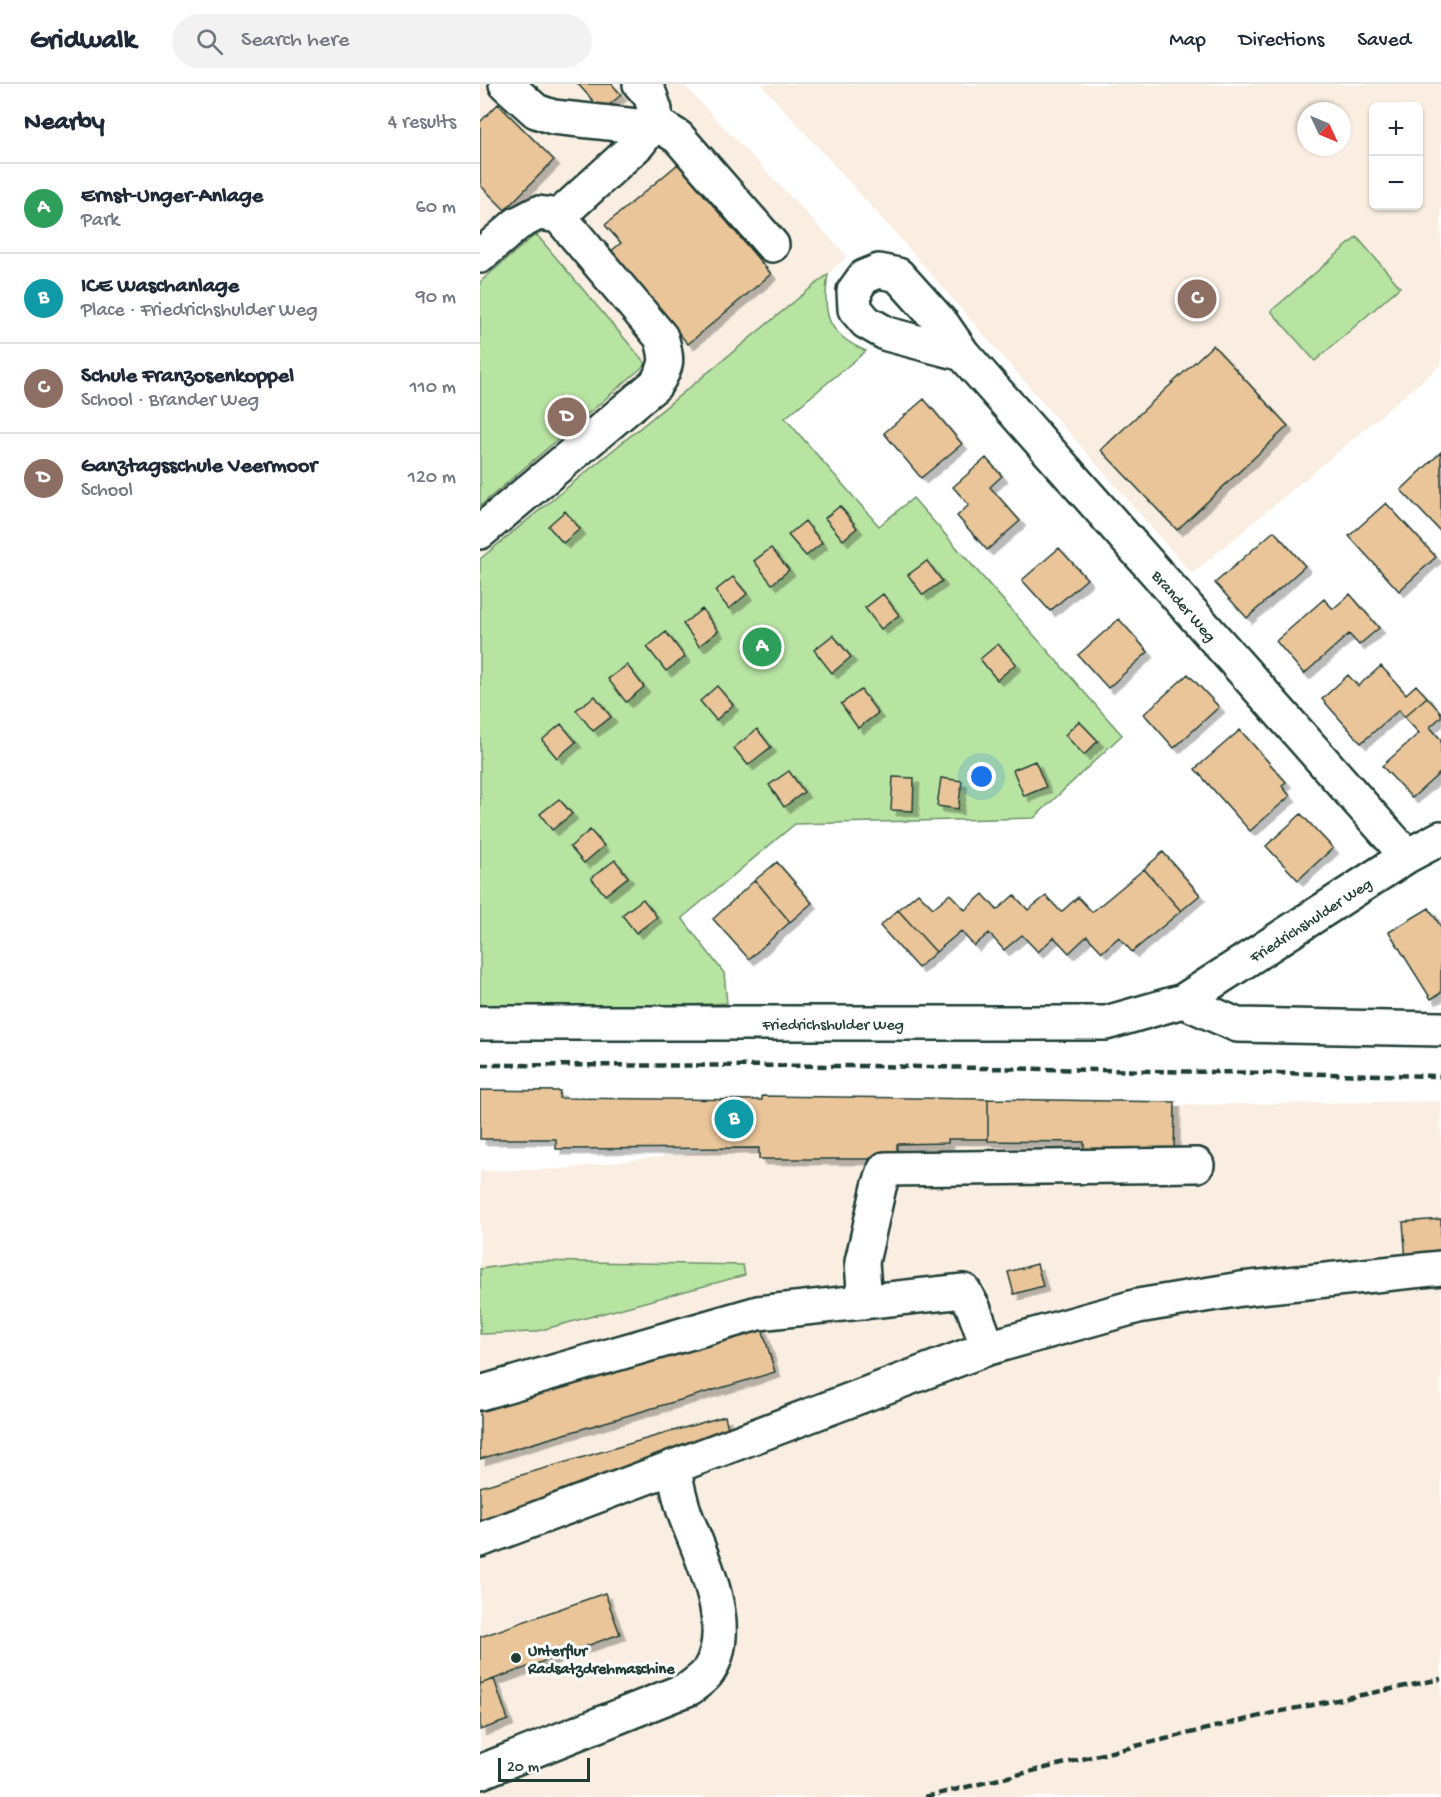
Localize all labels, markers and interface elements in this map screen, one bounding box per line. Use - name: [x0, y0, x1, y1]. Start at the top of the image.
- search box: [172, 14, 592, 68]
- text: Gridwalk: [30, 25, 136, 58]
- icon: search: [193, 25, 226, 58]
- text: Search here: [241, 28, 349, 54]
- text: Map: [1169, 29, 1206, 54]
- text: Directions: [1239, 29, 1324, 54]
- text: Saved: [1357, 29, 1411, 54]
- north arrow: [1297, 102, 1351, 156]
- map controls: [1369, 102, 1423, 210]
- button: +: [1369, 102, 1423, 156]
- text: Nearby: [24, 108, 105, 139]
- text: 4 results: [388, 112, 456, 135]
- button: −: [1369, 156, 1423, 210]
- text: Ernst-Unger-Anlage: [81, 184, 263, 210]
- text: A: [38, 197, 49, 220]
- text: 60 m: [416, 197, 456, 220]
- text: Park: [81, 210, 119, 233]
- text: ICE Waschanlage: [81, 274, 239, 300]
- pin: C: [1178, 276, 1216, 322]
- text: B: [38, 287, 49, 310]
- text: 90 m: [416, 287, 456, 310]
- text: Place · Friedrichshulder Weg: [81, 300, 318, 323]
- text: Schule Franzosenkoppel: [81, 364, 294, 390]
- text: C: [38, 377, 49, 400]
- text: 110 m: [410, 377, 456, 400]
- text: School · Brander Weg: [81, 390, 259, 413]
- pin: D: [548, 394, 586, 440]
- text: Ganztagsschule Veermoor: [81, 454, 317, 480]
- text: D: [37, 467, 50, 490]
- text: 120 m: [408, 467, 456, 490]
- text: School: [81, 480, 133, 503]
- street label: Brander Weg: [1146, 567, 1219, 647]
- pin: A: [742, 624, 782, 670]
- your location: [967, 762, 996, 791]
- street label: Friedrichshulder Weg: [1246, 875, 1376, 969]
- street label: Friedrichshulder Weg: [761, 1017, 904, 1036]
- pin: B: [714, 1096, 754, 1142]
- place label: Unterflur Radsatzdrehmaschine: [527, 1643, 675, 1680]
- marker: Unterflur Radsatzdrehmaschine: [509, 1651, 523, 1665]
- scale bar: [498, 1755, 590, 1782]
- text: 20 m: [507, 1759, 539, 1778]

